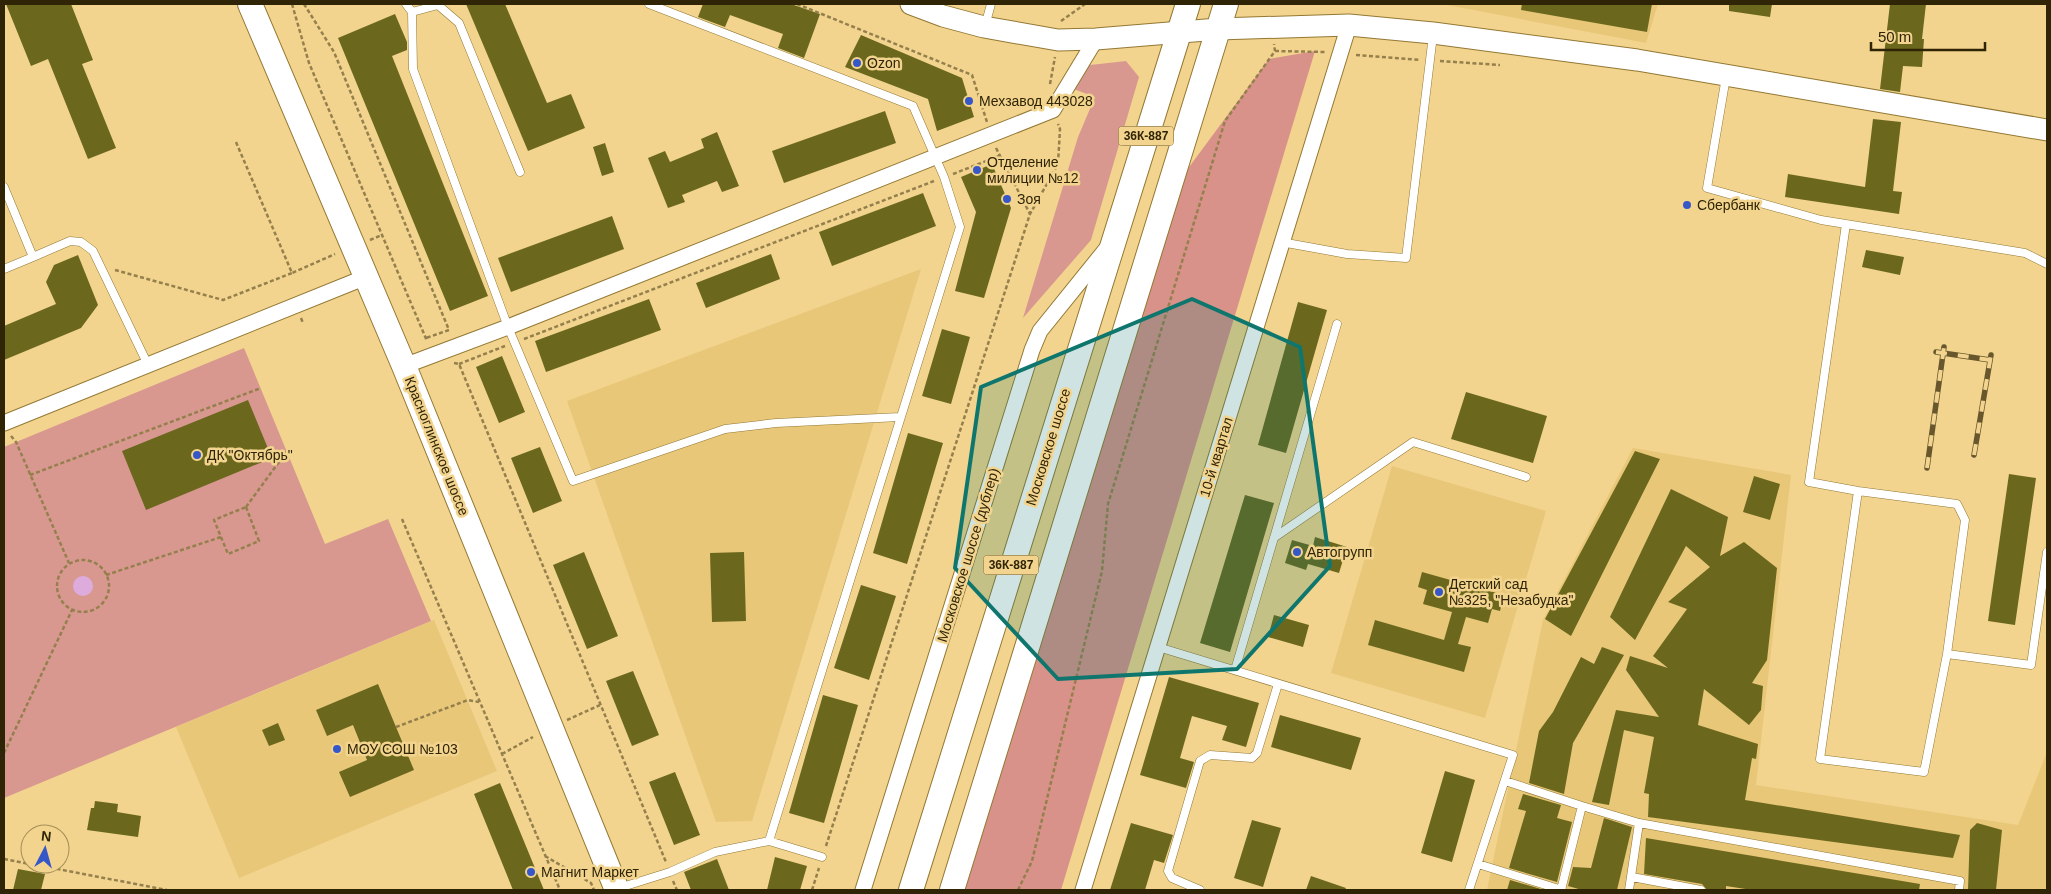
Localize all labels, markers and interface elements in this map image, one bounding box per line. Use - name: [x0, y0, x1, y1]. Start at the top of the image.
- scale bar: [1871, 20, 1985, 52]
- text: 50 m: [1878, 28, 1911, 45]
- place label: Ozon: [867, 55, 900, 71]
- marker: Ozon: [851, 57, 863, 69]
- place label: Мехзавод 443028: [979, 93, 1093, 109]
- marker: Мехзавод 443028: [963, 95, 975, 107]
- road number: 36К-887: [1118, 126, 1174, 146]
- place label: Отделение милиции №12: [987, 154, 1079, 186]
- marker: Отделение милиции №12: [971, 164, 983, 176]
- place label: Зоя: [1017, 191, 1041, 207]
- marker: Зоя: [1001, 193, 1013, 205]
- place label: Сбербанк: [1697, 197, 1761, 213]
- marker: Сбербанк: [1681, 199, 1693, 211]
- street label: Красноглинское шоссе: [402, 374, 472, 518]
- street label: Московское шоссе: [1023, 386, 1073, 507]
- street label: 10-й квартал: [1196, 415, 1236, 499]
- place label: ДК "Октябрь": [207, 447, 293, 463]
- marker: ДК "Октябрь": [191, 449, 203, 461]
- street label: Московское шоссе (дублер): [934, 466, 1002, 644]
- place label: Автогрупп: [1307, 544, 1372, 560]
- marker: Автогрупп: [1291, 546, 1303, 558]
- road number: 36К-887: [984, 556, 1038, 574]
- place label: Детский сад №325, "Незабудка": [1449, 576, 1574, 608]
- marker: Детский сад №325, "Незабудка": [1433, 586, 1445, 598]
- place label: МОУ СОШ №103: [347, 741, 458, 757]
- marker: МОУ СОШ №103: [331, 743, 343, 755]
- north arrow: [20, 824, 70, 874]
- text: N: [40, 828, 52, 845]
- place label: Магнит Маркет: [541, 864, 640, 880]
- marker: Магнит Маркет: [525, 866, 537, 878]

